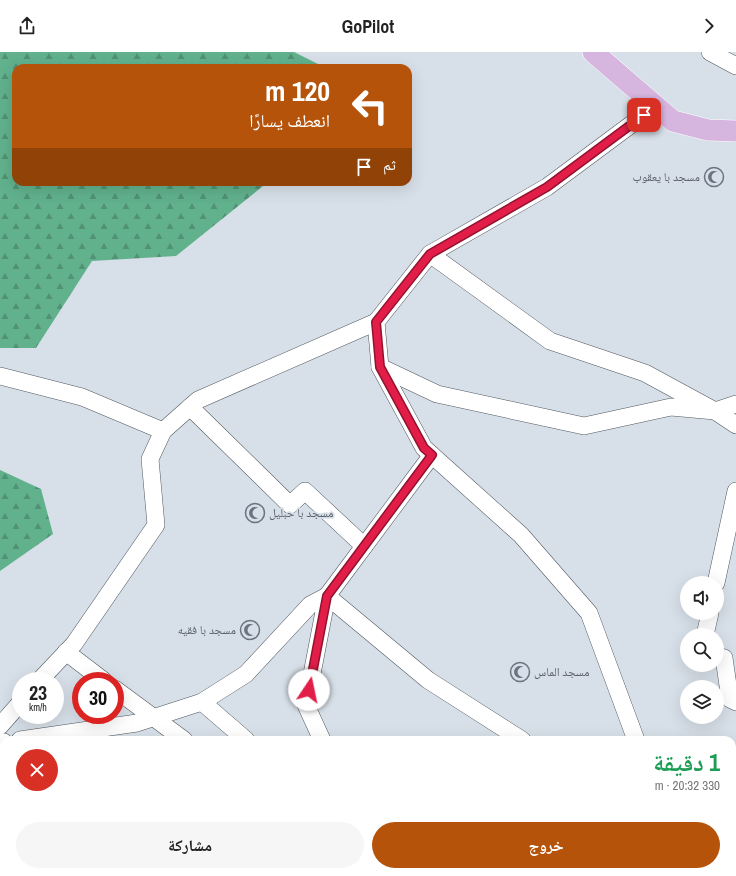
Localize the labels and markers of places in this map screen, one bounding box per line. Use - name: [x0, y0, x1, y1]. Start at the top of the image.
- pin: [627, 98, 661, 132]
- mosque icon: مسجد با يعقوب: [703, 166, 725, 188]
- place label: مسجد با يعقوب: [632, 169, 700, 185]
- mosque icon: مسجد با حبليل: [244, 502, 266, 524]
- place label: مسجد با حبليل: [269, 505, 333, 521]
- mosque icon: مسجد با فقيه: [239, 619, 261, 641]
- place label: مسجد با فقيه: [178, 622, 236, 638]
- mosque icon: مسجد الماس: [509, 661, 531, 683]
- place label: مسجد الماس: [534, 664, 589, 680]

